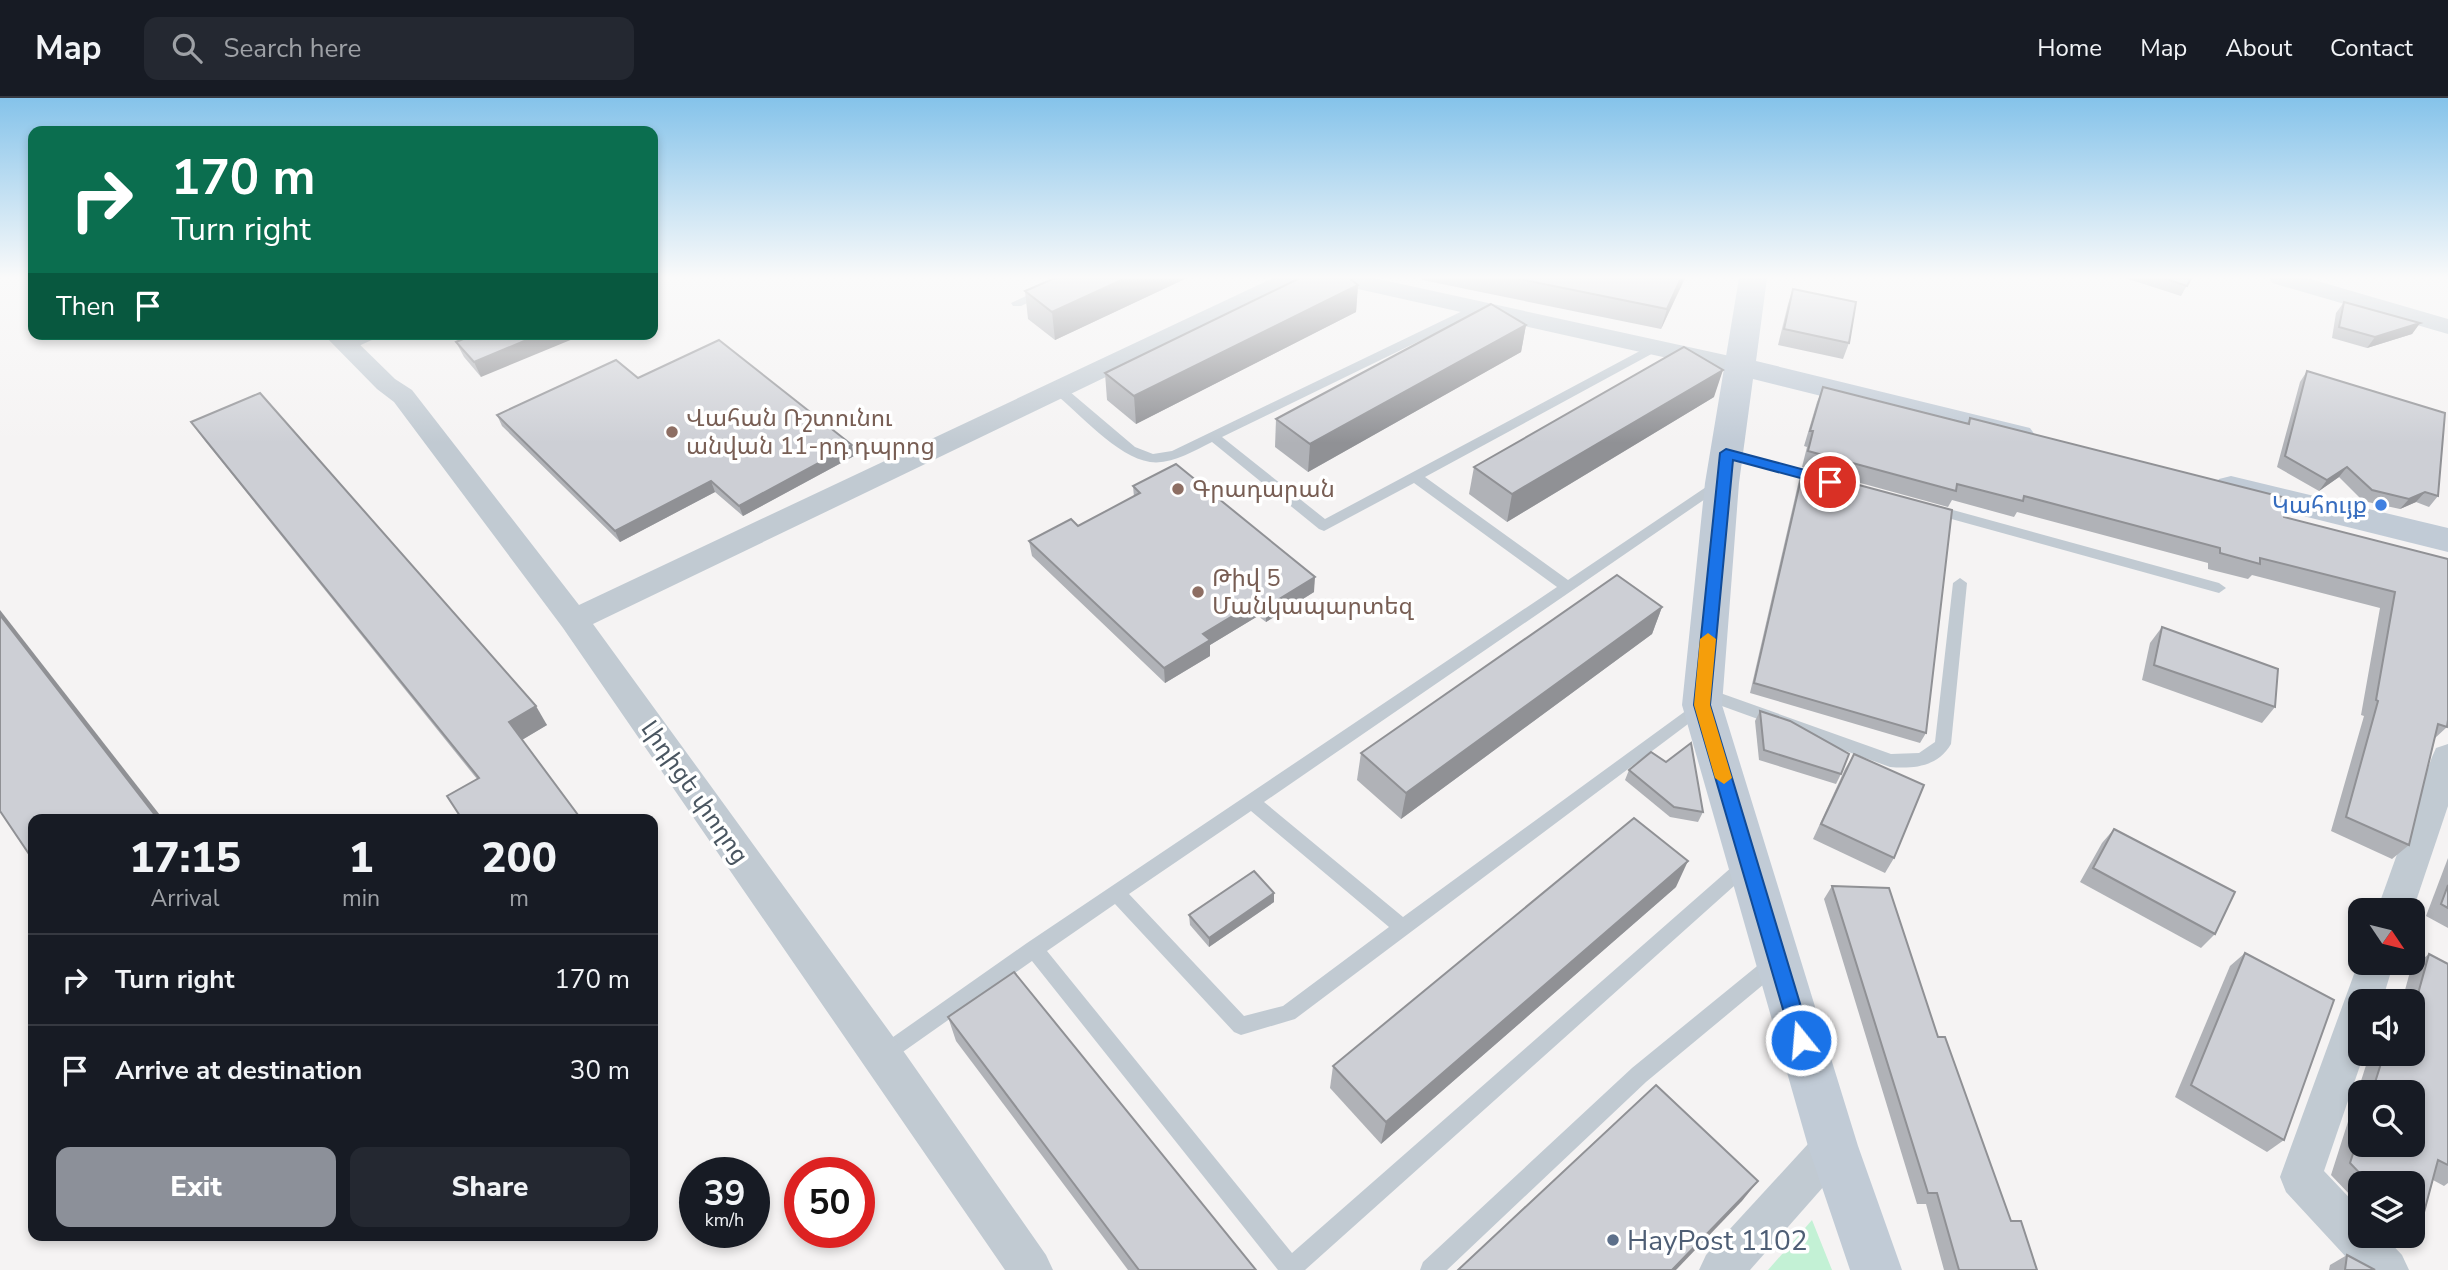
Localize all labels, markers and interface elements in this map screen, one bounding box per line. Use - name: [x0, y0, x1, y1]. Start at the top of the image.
- search box: [144, 17, 634, 80]
- text: Map: [35, 26, 102, 71]
- icon: search: [168, 29, 206, 67]
- text: Search here: [224, 31, 361, 66]
- text: Home: [2037, 32, 2102, 64]
- text: Map: [2140, 32, 2187, 64]
- text: About: [2225, 32, 2292, 64]
- text: Contact: [2330, 32, 2413, 64]
- text: 170 m: [171, 144, 315, 211]
- icon: right: [56, 154, 147, 245]
- text: Turn right: [171, 208, 311, 251]
- icon: arrive: [129, 287, 167, 325]
- text: Then: [56, 289, 115, 324]
- place label: Վահան Ռշտունու անվան 11-րդ դպրոց: [686, 402, 935, 462]
- marker: Վահան Ռշտունու անվան 11-րդ դպրոց: [664, 424, 680, 440]
- pin: [1800, 452, 1860, 512]
- icon: arrive: [1811, 463, 1849, 501]
- place label: Գրադարան: [1192, 473, 1335, 505]
- marker: Գրադարան: [1170, 481, 1186, 497]
- place label: Կահույք: [2272, 489, 2367, 521]
- marker: Կահույք: [2373, 497, 2389, 513]
- place label: Թիվ 5 Մանկապարտեզ: [1212, 562, 1415, 622]
- marker: Թիվ 5 Մանկապարտեզ: [1190, 584, 1206, 600]
- street label: Լիդիցե փողոց: [634, 714, 756, 870]
- text: 17:15: [129, 830, 241, 887]
- text: 1: [348, 830, 374, 887]
- text: 200: [481, 830, 557, 887]
- text: Arrival: [150, 883, 220, 914]
- text: min: [342, 883, 380, 914]
- text: m: [509, 883, 529, 914]
- north arrow: [2348, 898, 2426, 975]
- map controls: [2348, 898, 2425, 1248]
- icon: right: [56, 961, 94, 999]
- text: Turn right: [115, 962, 234, 997]
- text: 170 m: [554, 962, 630, 997]
- button: sound: [2348, 989, 2425, 1066]
- position arrow: [1764, 1003, 1838, 1077]
- icon: arrive: [56, 1052, 94, 1090]
- text: Arrive at destination: [115, 1053, 362, 1088]
- text: 30 m: [570, 1053, 630, 1088]
- button: search: [2348, 1080, 2425, 1157]
- button: Exit: [56, 1147, 336, 1227]
- button: Share: [350, 1147, 630, 1227]
- speed limit sign: 50: [784, 1157, 875, 1248]
- text: 39: [703, 1170, 746, 1217]
- button: layers: [2348, 1171, 2425, 1248]
- text: km/h: [705, 1208, 744, 1232]
- place label: HayPost 1102: [1627, 1222, 1808, 1260]
- marker: HayPost 1102: [1605, 1232, 1621, 1248]

